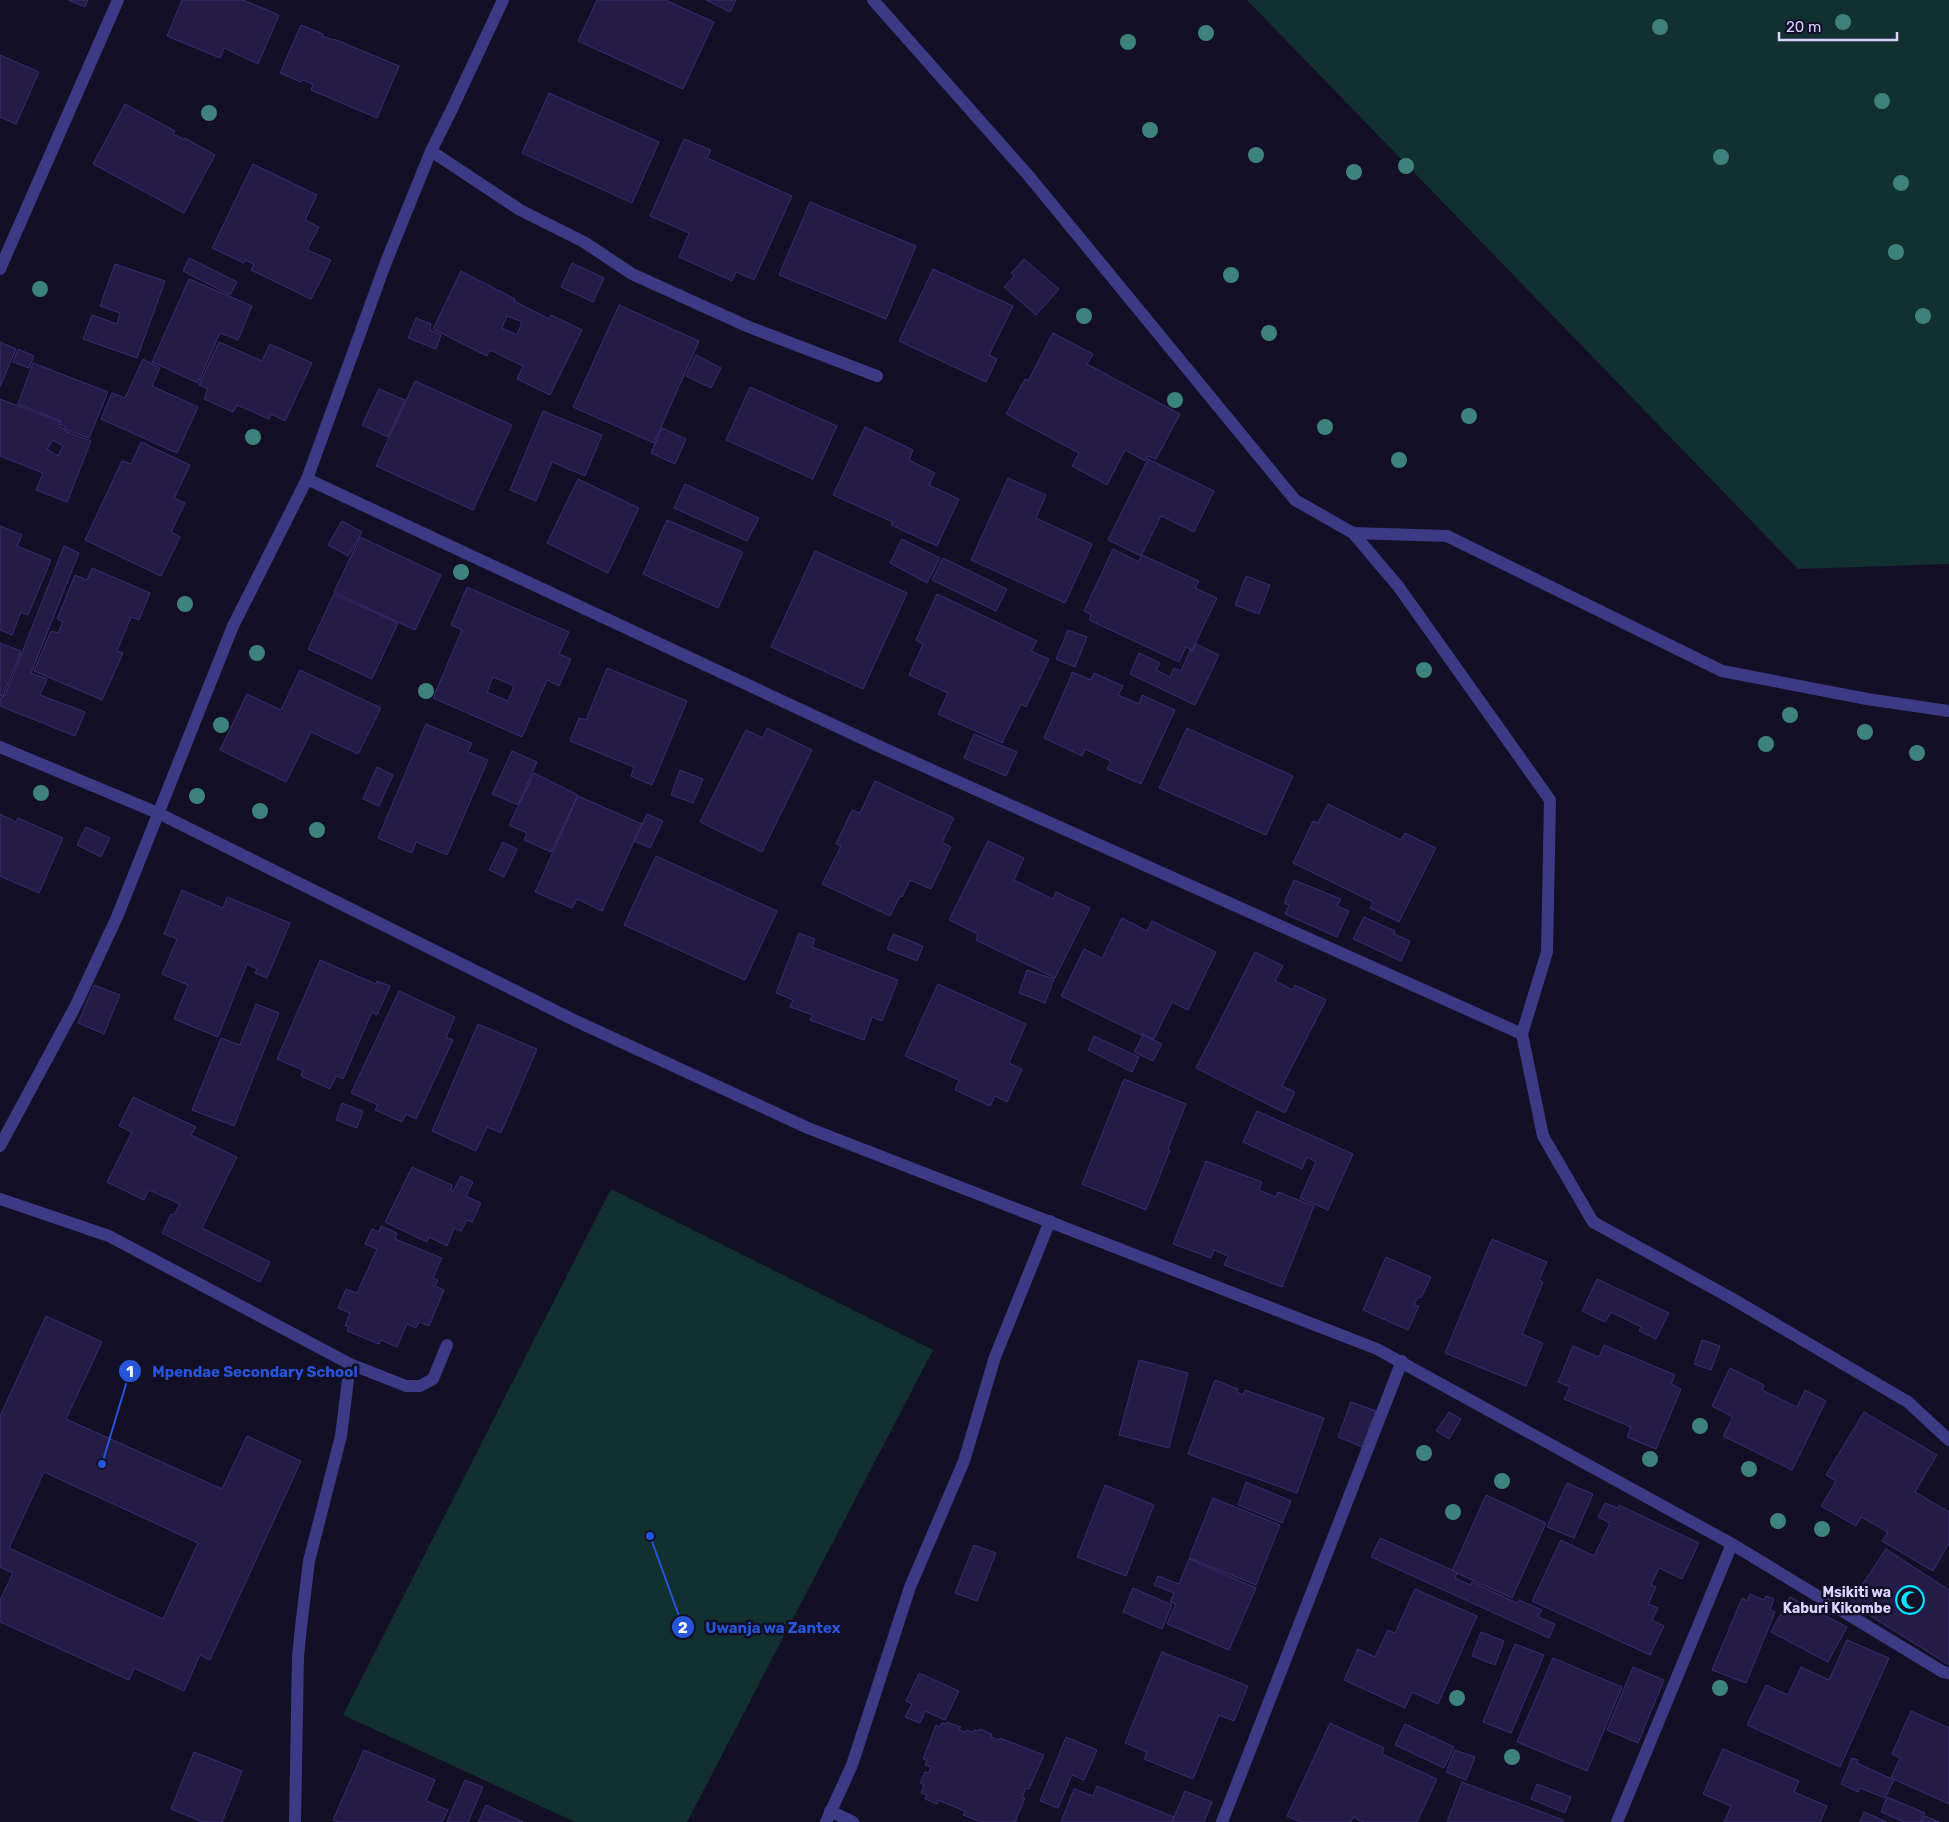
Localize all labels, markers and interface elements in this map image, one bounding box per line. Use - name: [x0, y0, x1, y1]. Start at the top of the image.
- scale bar: [1779, 10, 1896, 42]
- text: 20 m: [1786, 18, 1821, 36]
- callout: Mpendae Secondary School: [117, 1356, 368, 1386]
- text: 1: [126, 1363, 134, 1381]
- text: Mpendae Secondary School: [152, 1363, 358, 1381]
- place label: Msikiti wa Kaburi Kikombe: [1783, 1584, 1891, 1617]
- mosque icon: Msikiti wa Kaburi Kikombe: [1895, 1585, 1925, 1615]
- callout: Uwanja wa Zantex: [671, 1612, 851, 1642]
- text: 2: [678, 1619, 688, 1637]
- text: Uwanja wa Zantex: [706, 1619, 841, 1637]

